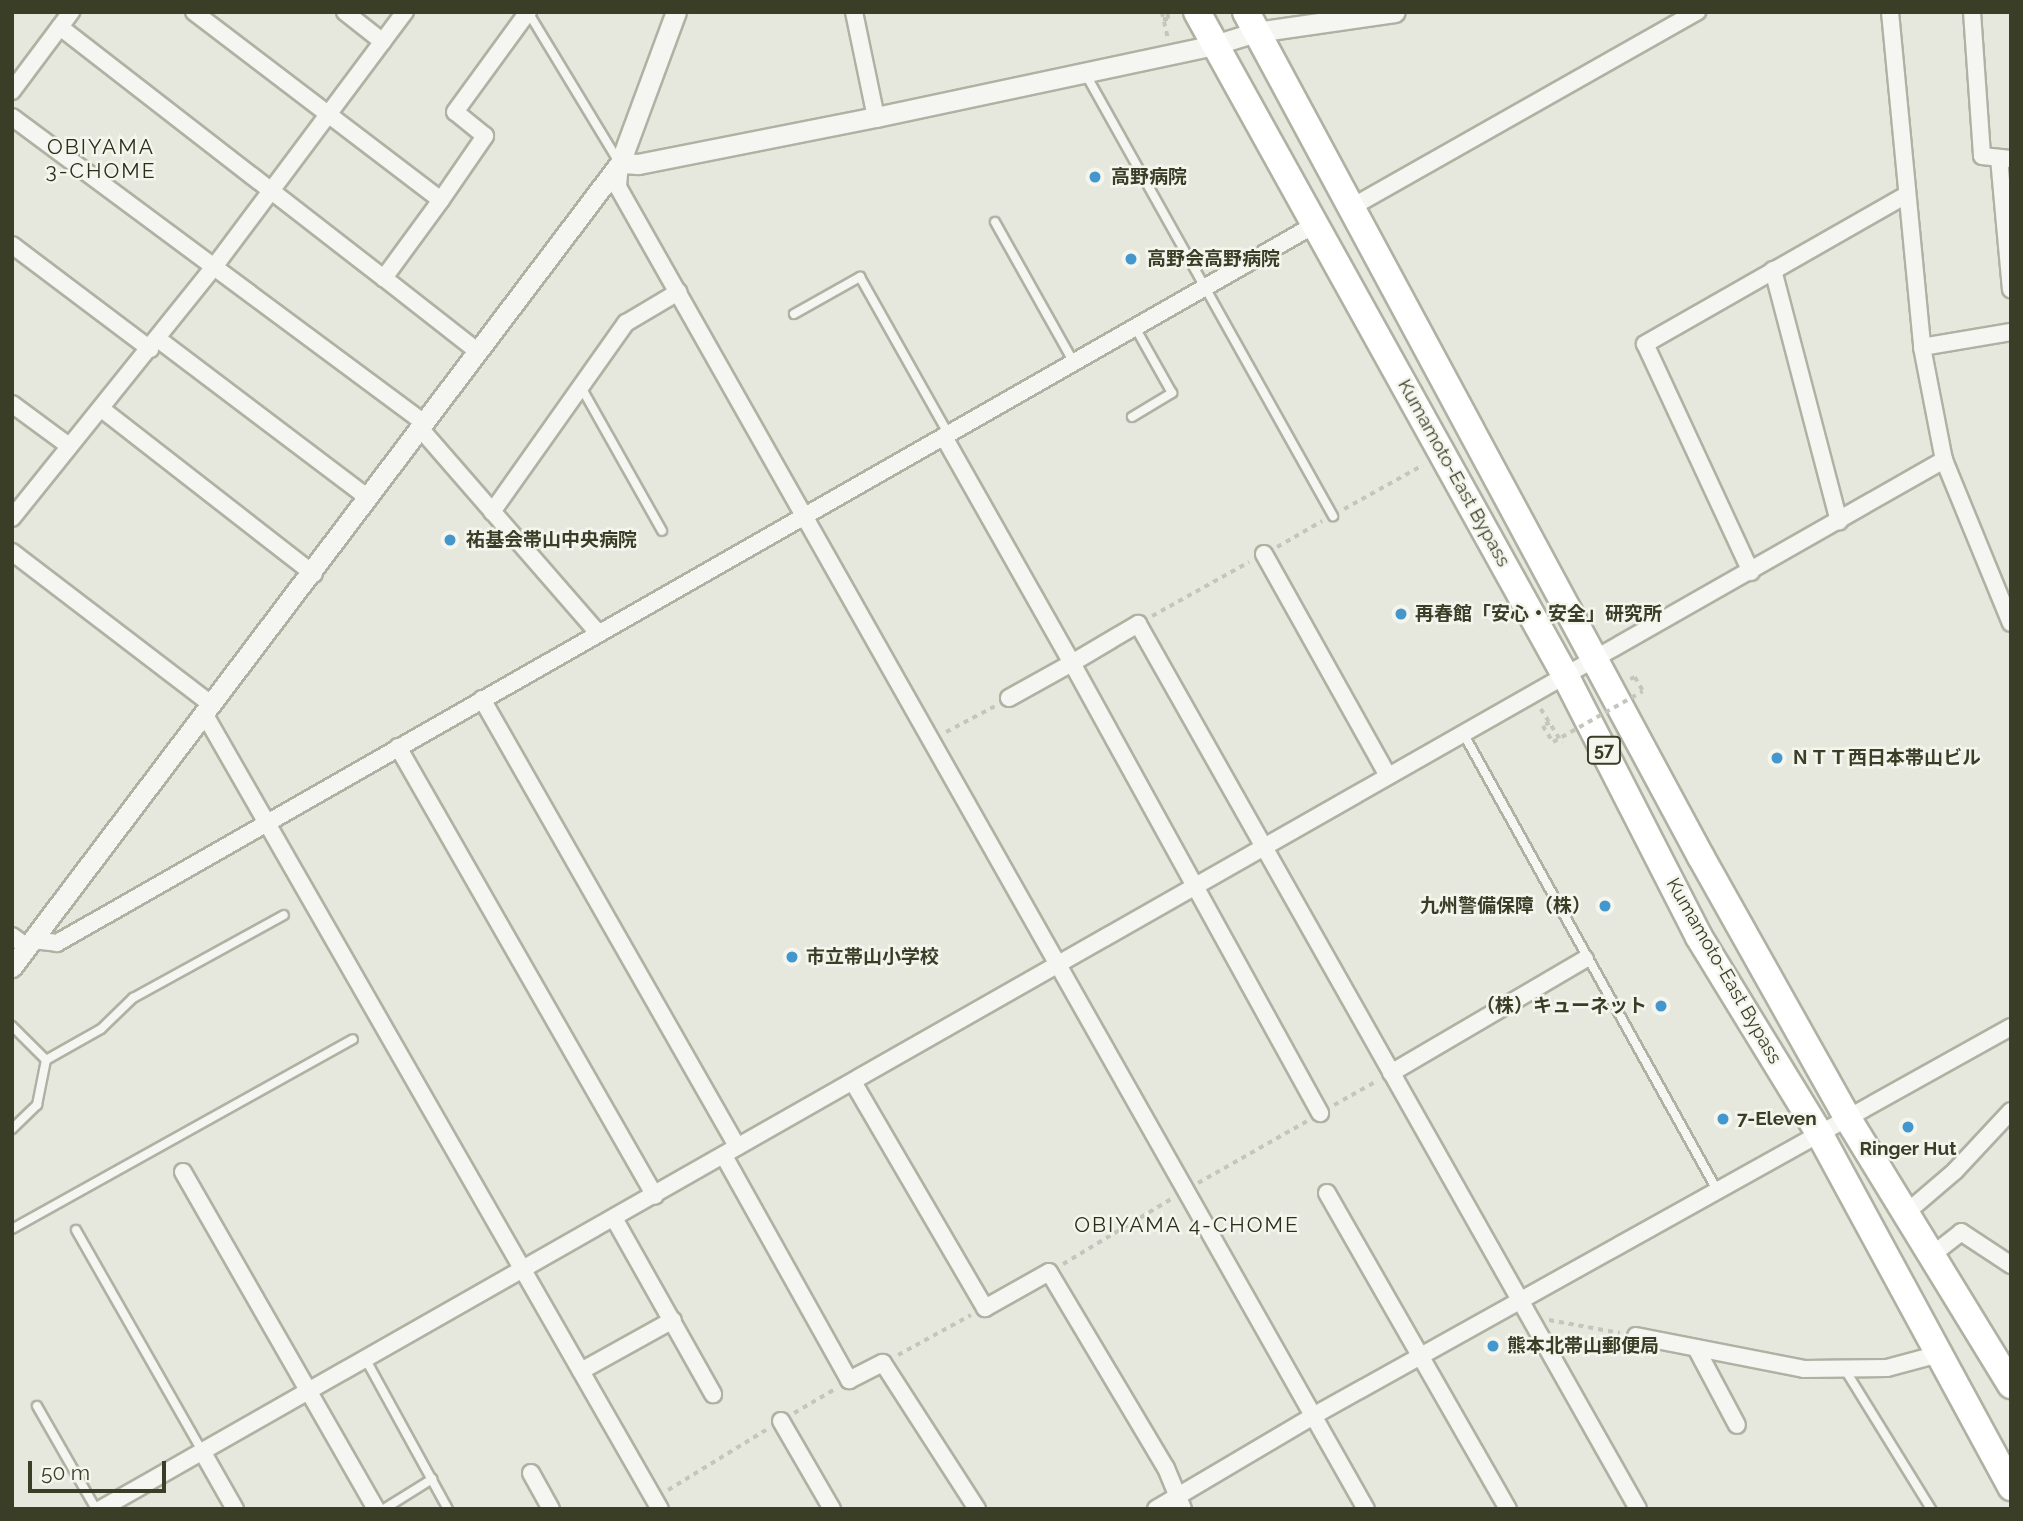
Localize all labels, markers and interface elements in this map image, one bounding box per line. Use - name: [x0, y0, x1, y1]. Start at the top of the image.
- district label: OBIYAMA 3-CHOME: [46, 134, 156, 184]
- place label: 高野病院: [1111, 166, 1187, 188]
- marker: 高野病院: [1085, 167, 1105, 187]
- place label: 高野会高野病院: [1147, 248, 1280, 270]
- marker: 高野会高野病院: [1121, 249, 1141, 269]
- street label: Kumamoto-East Bypass: [1393, 375, 1515, 571]
- place label: 祐基会帯山中央病院: [466, 529, 637, 551]
- marker: 祐基会帯山中央病院: [440, 530, 460, 550]
- place label: 再春館「安心・安全」研究所: [1415, 603, 1662, 625]
- marker: 再春館「安心・安全」研究所: [1393, 606, 1409, 622]
- road number: 57: [1586, 736, 1622, 764]
- place label: ＮＴＴ西日本帯山ビル: [1791, 747, 1981, 769]
- marker: ＮＴＴ西日本帯山ビル: [1769, 750, 1785, 766]
- street label: Kumamoto-East Bypass: [1661, 874, 1787, 1068]
- place label: 九州警備保障（株）: [1420, 895, 1591, 917]
- marker: 九州警備保障（株）: [1597, 898, 1613, 914]
- place label: 市立帯山小学校: [806, 946, 939, 968]
- marker: 市立帯山小学校: [784, 949, 800, 965]
- place label: （株）キューネット: [1476, 995, 1647, 1017]
- marker: （株）キューネット: [1653, 998, 1669, 1014]
- place label: 7-Eleven: [1737, 1108, 1817, 1130]
- marker: 7-Eleven: [1715, 1111, 1731, 1127]
- marker: Ringer Hut: [1900, 1119, 1916, 1135]
- place label: Ringer Hut: [1859, 1138, 1957, 1160]
- district label: OBIYAMA 4-CHOME: [1076, 1212, 1298, 1238]
- place label: 熊本北帯山郵便局: [1507, 1335, 1659, 1357]
- marker: 熊本北帯山郵便局: [1485, 1338, 1501, 1354]
- scale bar: [32, 1448, 170, 1492]
- text: 50 m: [41, 1460, 90, 1485]

